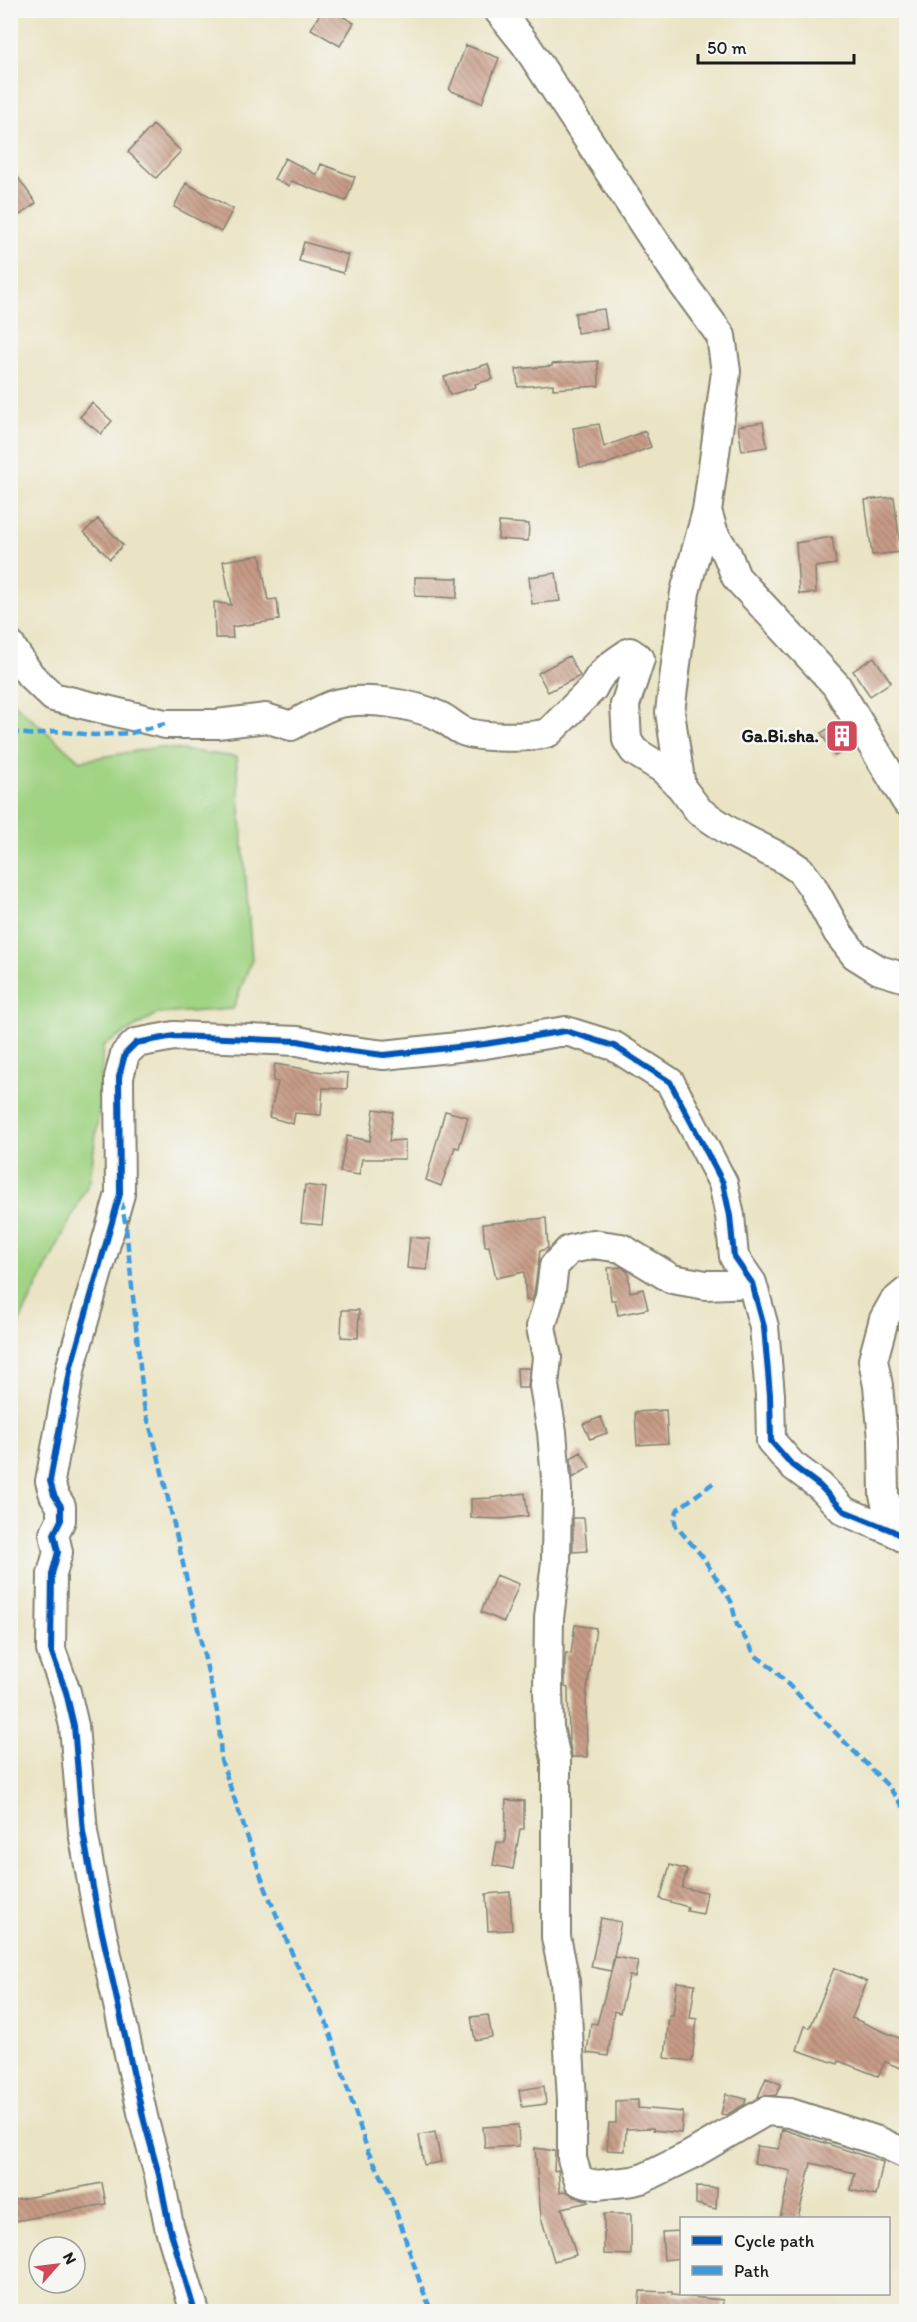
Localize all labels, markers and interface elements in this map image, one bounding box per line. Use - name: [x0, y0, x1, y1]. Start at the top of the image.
- scale bar: [698, 27, 854, 65]
- text: 50 m: [707, 37, 747, 59]
- building icon: Ga.Bi.sha.: [824, 718, 860, 754]
- place label: Ga.Bi.sha.: [741, 725, 819, 747]
- legend: [680, 2217, 890, 2295]
- text: Cycle path: [734, 2230, 815, 2252]
- north arrow: [27, 2235, 87, 2295]
- text: N: [59, 2249, 81, 2267]
- text: Path: [734, 2260, 769, 2282]

